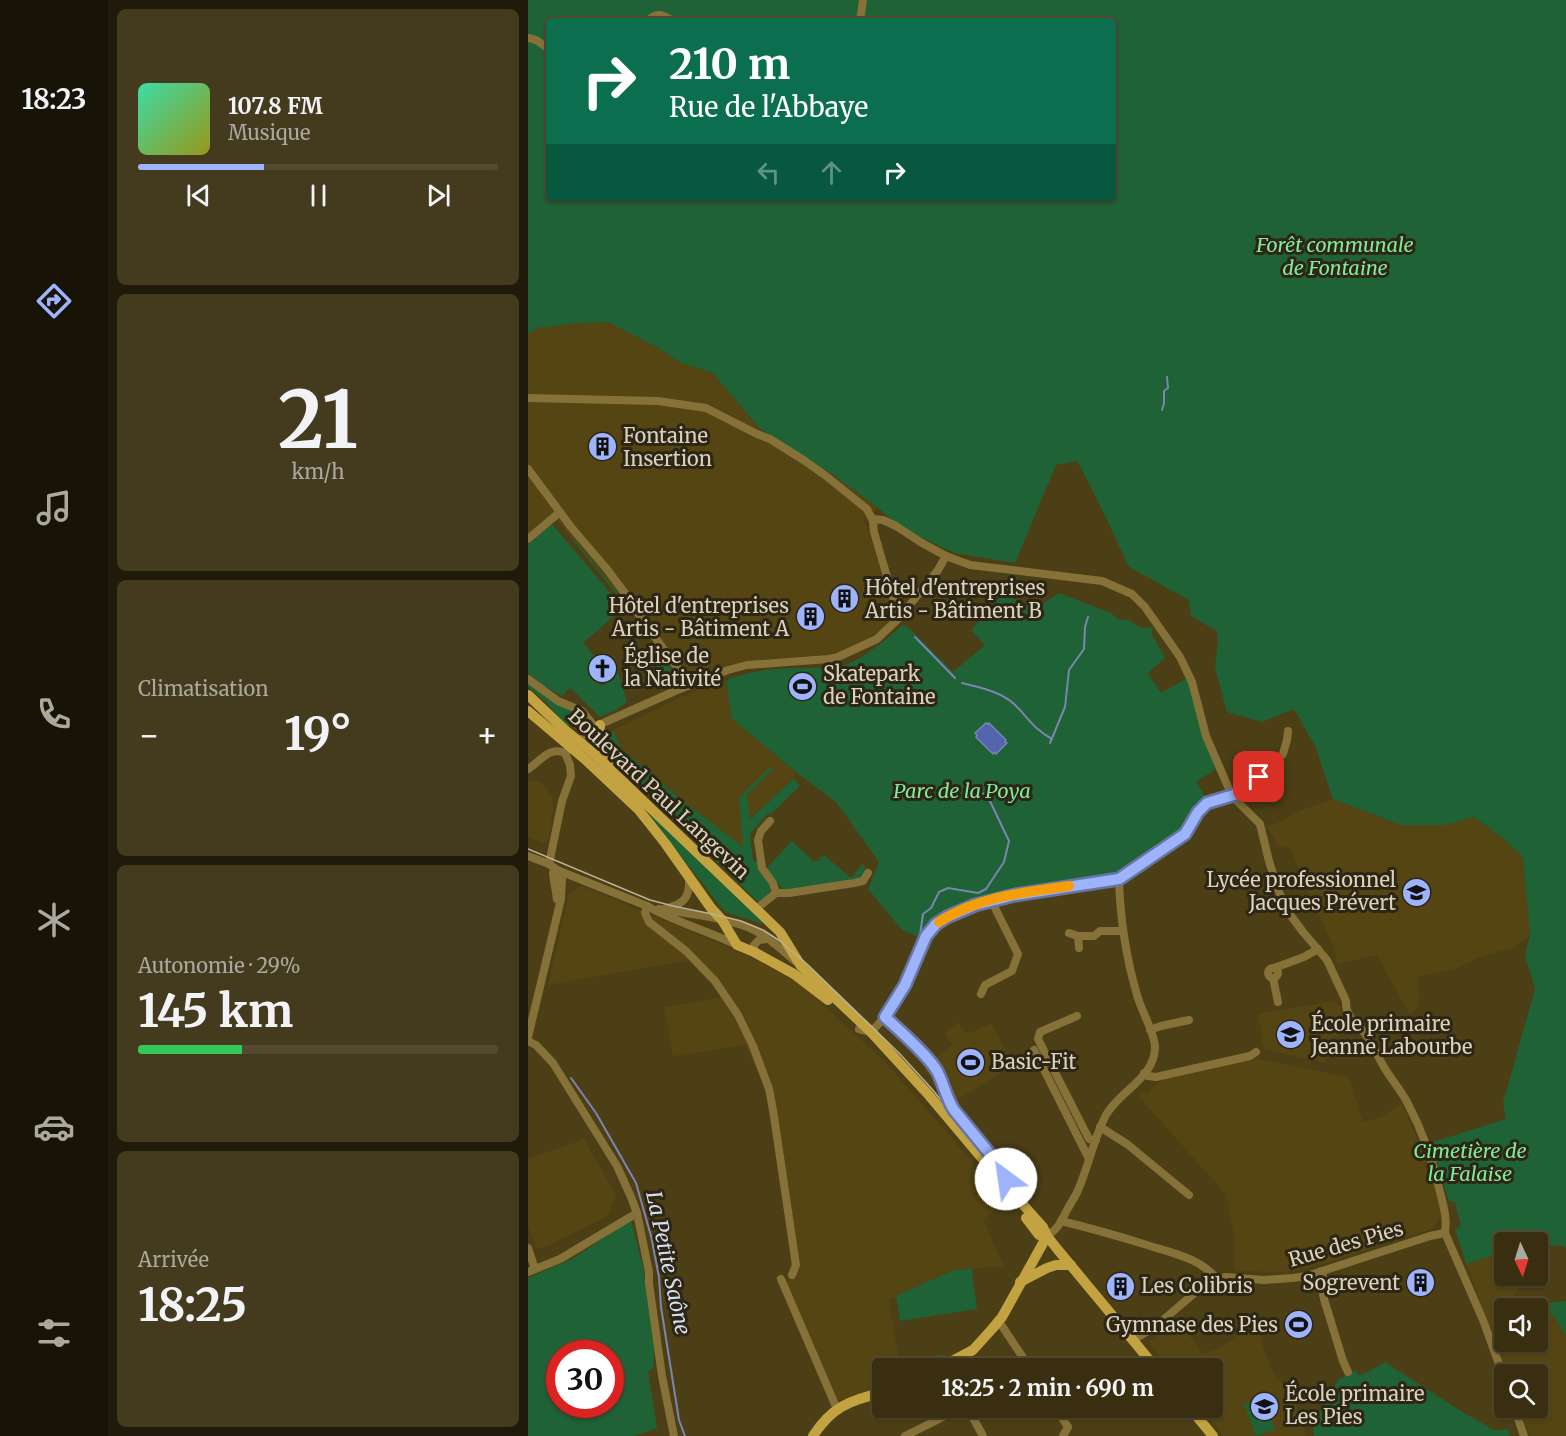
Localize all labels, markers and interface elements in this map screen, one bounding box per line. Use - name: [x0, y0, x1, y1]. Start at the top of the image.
- text: 210 m: [669, 38, 790, 90]
- icon: right: [570, 42, 648, 120]
- text: 18:23: [21, 82, 87, 116]
- text: Rue de l'Abbaye: [669, 90, 868, 124]
- text: 107.8 FM: [228, 92, 323, 120]
- text: Musique: [228, 120, 310, 145]
- icon: left: [752, 156, 785, 189]
- icon: ahead: [815, 156, 848, 189]
- icon: right: [878, 156, 911, 189]
- icon: previous: [182, 179, 215, 212]
- icon: pause: [302, 179, 335, 212]
- icon: next: [422, 179, 455, 212]
- park label: Forêt communale de Fontaine: [1255, 232, 1414, 280]
- icon: directions: [33, 280, 75, 322]
- text: 21: [278, 371, 358, 469]
- place label: Fontaine Insertion: [623, 423, 712, 471]
- building icon: Fontaine Insertion: [586, 431, 618, 463]
- text: km/h: [292, 459, 344, 484]
- icon: music: [33, 487, 75, 529]
- place label: Hôtel d'entreprises Artis - Bâtiment B: [864, 575, 1045, 623]
- building icon: Hôtel d'entreprises Artis - Bâtiment B: [828, 583, 860, 615]
- place label: Hôtel d'entreprises Artis - Bâtiment A: [609, 593, 790, 641]
- building icon: Hôtel d'entreprises Artis - Bâtiment A: [794, 601, 826, 633]
- place label: Église de la Nativité: [624, 641, 721, 691]
- church icon: Église de la Nativité: [587, 652, 619, 684]
- place label: Skatepark de Fontaine: [823, 661, 935, 709]
- sports icon: Skatepark de Fontaine: [786, 670, 818, 702]
- text: Climatisation: [138, 676, 269, 701]
- icon: phone: [33, 693, 75, 735]
- street label: Boulevard Paul Langevin: [563, 703, 755, 884]
- text: 19°: [284, 706, 352, 762]
- text: −: [138, 715, 160, 756]
- text: +: [476, 715, 498, 756]
- pin: [1233, 751, 1284, 802]
- icon: arrive: [1242, 760, 1275, 793]
- park label: Parc de la Poya: [893, 778, 1031, 803]
- place label: Lycée professionnel Jacques Prévert: [1207, 867, 1396, 915]
- school or university icon: Lycée professionnel Jacques Prévert: [1401, 876, 1433, 908]
- icon: climate: [33, 899, 75, 941]
- text: Autonomie · 29%: [138, 953, 300, 978]
- text: 145 km: [138, 983, 293, 1039]
- place label: École primaire Jeanne Labourbe: [1310, 1009, 1473, 1059]
- school or university icon: École primaire Jeanne Labourbe: [1274, 1019, 1306, 1051]
- sports icon: Basic-Fit: [954, 1046, 986, 1078]
- place label: Basic-Fit: [991, 1049, 1076, 1074]
- icon: car: [33, 1106, 75, 1148]
- park label: Cimetière de la Falaise: [1413, 1138, 1527, 1186]
- position arrow: [974, 1147, 1038, 1211]
- water label: La Petite Saône: [640, 1189, 697, 1337]
- street label: Rue des Pies: [1286, 1215, 1406, 1272]
- north arrow: [1494, 1232, 1548, 1286]
- map controls: [1494, 1232, 1548, 1418]
- text: Arrivée: [138, 1247, 209, 1272]
- building icon: Sogrevent: [1405, 1267, 1437, 1299]
- building icon: Les Colibris: [1104, 1270, 1136, 1302]
- place label: Sogrevent: [1302, 1270, 1400, 1295]
- place label: Les Colibris: [1141, 1273, 1253, 1298]
- text: 18:25: [138, 1277, 247, 1333]
- button: sound: [1494, 1298, 1548, 1352]
- sports icon: Gymnase des Pies: [1283, 1309, 1315, 1341]
- icon: filters: [33, 1312, 75, 1354]
- place label: Gymnase des Pies: [1106, 1312, 1278, 1337]
- speed limit sign: 30: [546, 1340, 624, 1418]
- button: search: [1494, 1364, 1548, 1418]
- text: 18:25 · 2 min · 690 m: [941, 1374, 1154, 1402]
- place label: École primaire Les Pies: [1285, 1379, 1424, 1429]
- school or university icon: École primaire Les Pies: [1248, 1390, 1280, 1422]

